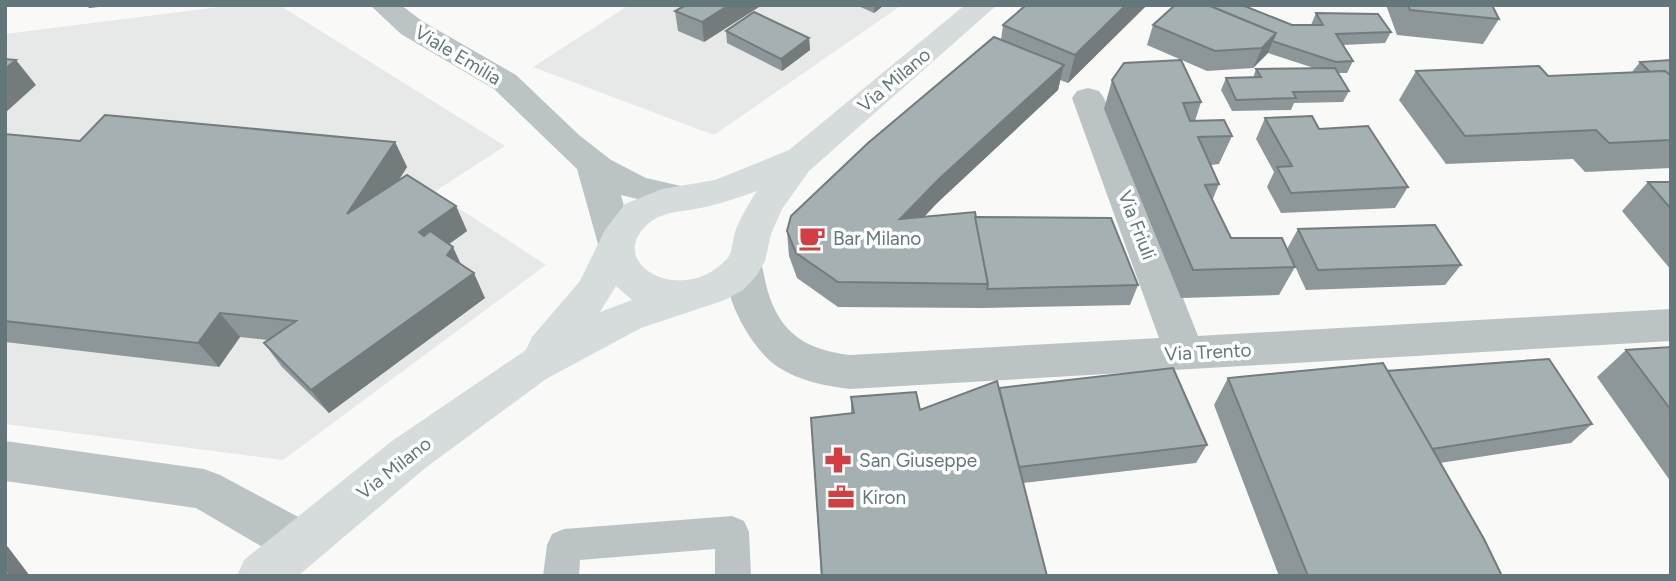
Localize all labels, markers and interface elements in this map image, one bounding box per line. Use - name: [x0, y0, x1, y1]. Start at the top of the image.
- street label: Viale Emilia: [411, 20, 505, 90]
- street label: Via Milano: [853, 43, 935, 117]
- street label: Via Friuli: [1113, 187, 1161, 263]
- cafe icon: Bar Milano: [797, 223, 827, 253]
- place label: Bar Milano: [833, 227, 921, 250]
- street label: Via Trento: [1164, 338, 1252, 366]
- street label: Via Milano: [352, 432, 436, 504]
- pharmacy icon: San Giuseppe: [823, 445, 853, 475]
- place label: San Giuseppe: [859, 449, 977, 472]
- office icon: Kiron: [826, 482, 856, 512]
- place label: Kiron: [862, 486, 906, 509]

